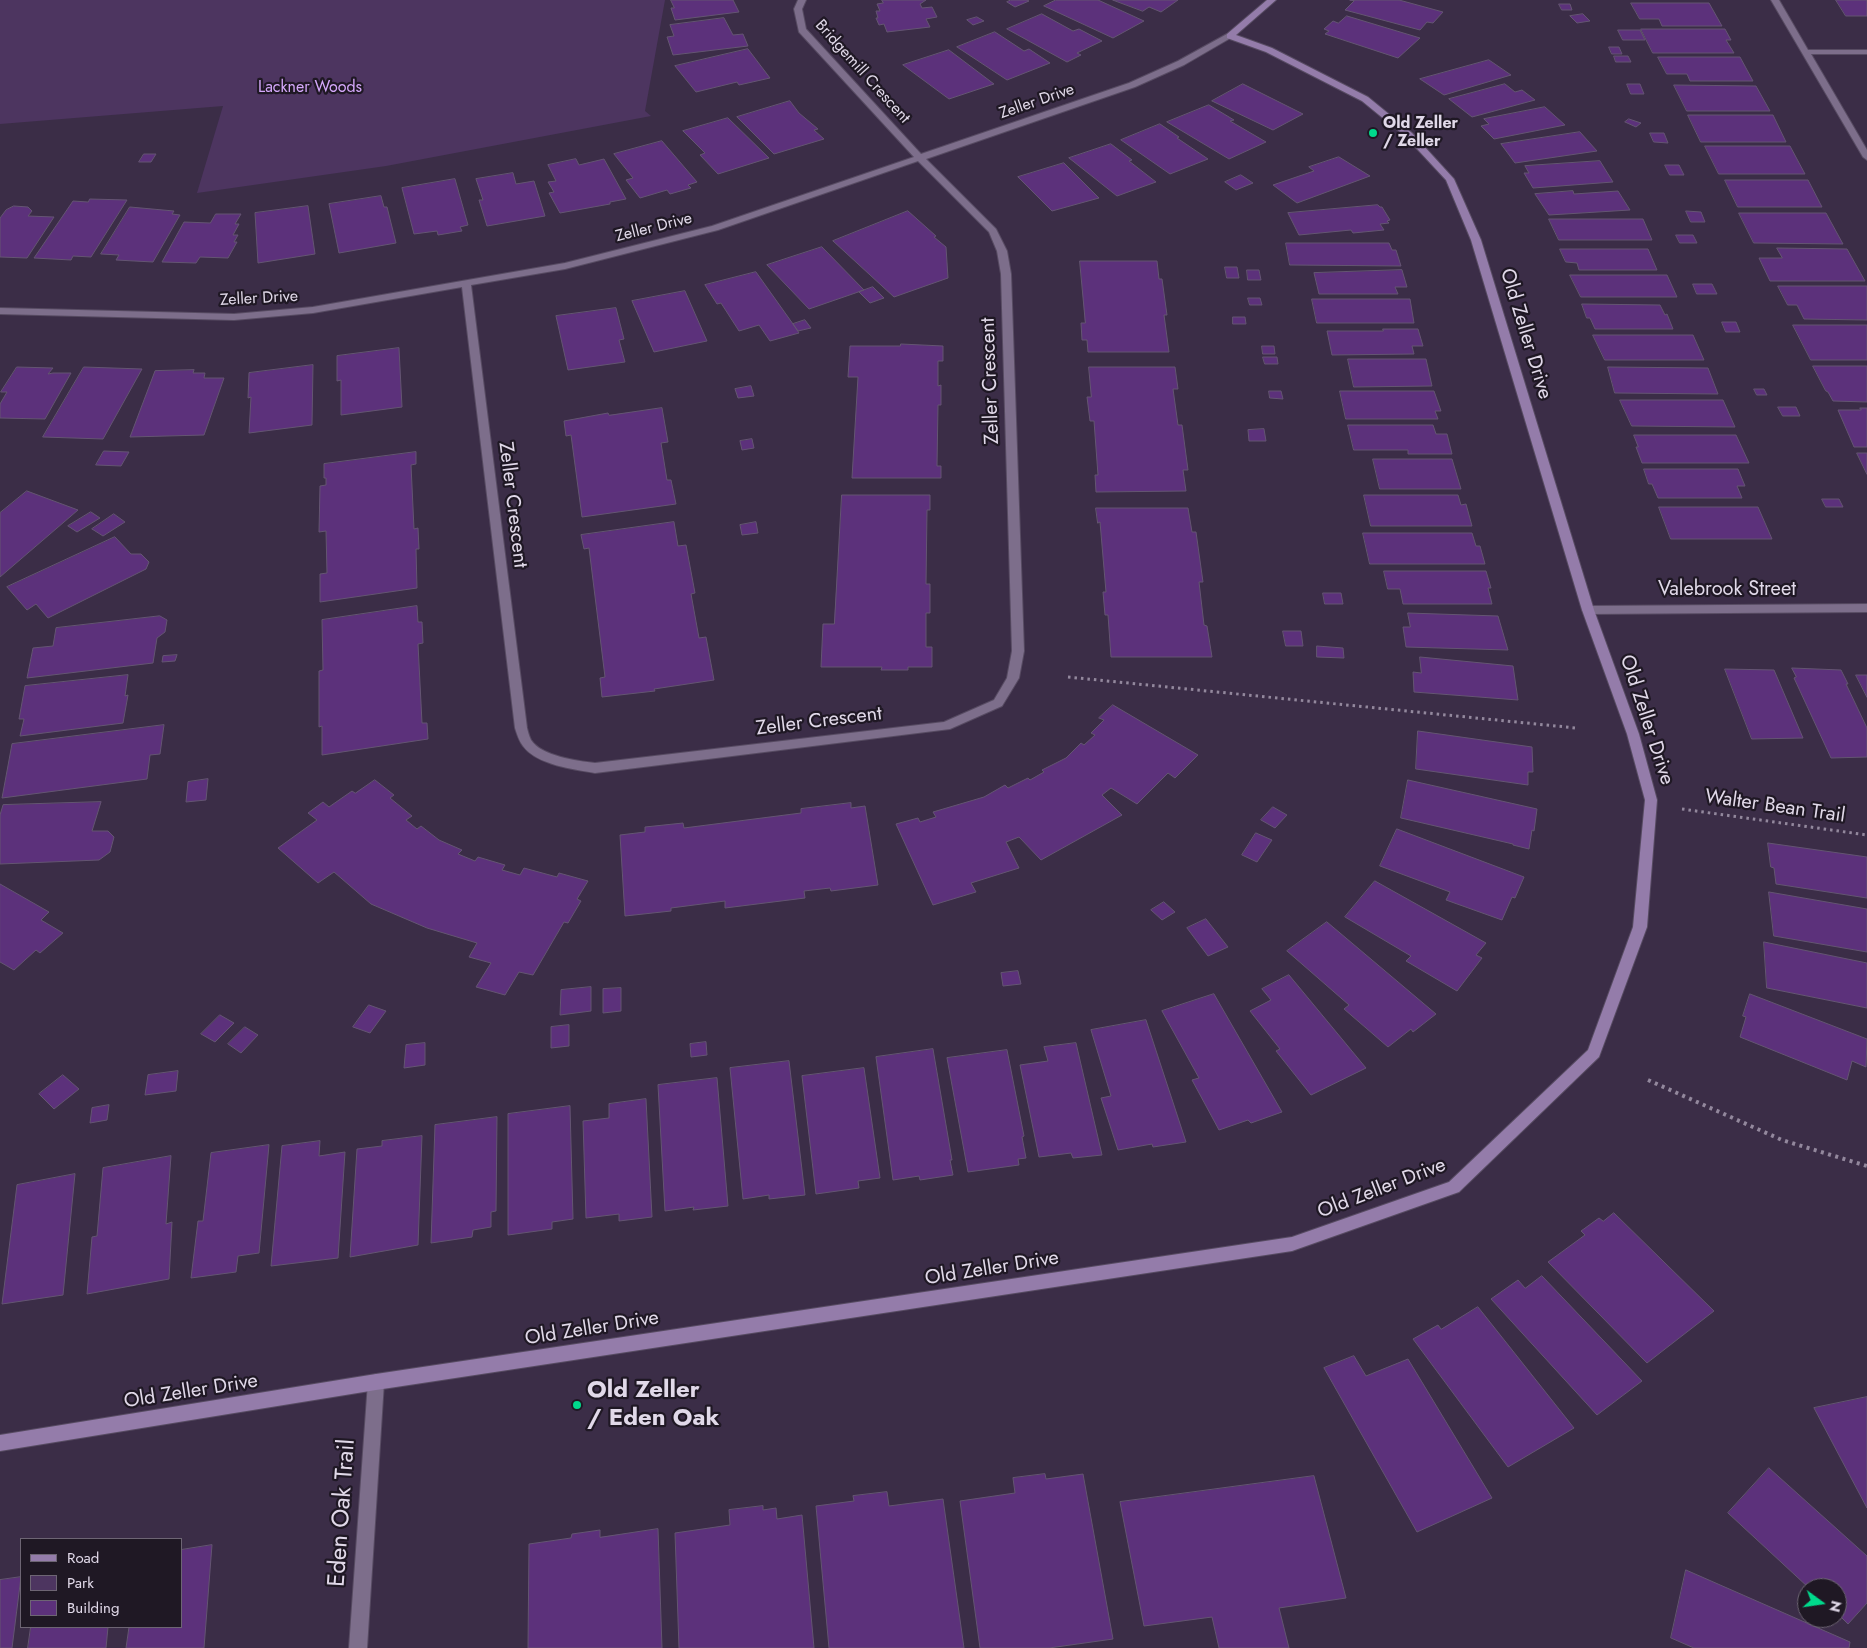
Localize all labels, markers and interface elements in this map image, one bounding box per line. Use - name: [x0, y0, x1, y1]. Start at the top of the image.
- street label: Bridgemill Crescent: [810, 16, 914, 128]
- park label: Lackner Woods: [258, 78, 362, 98]
- street label: Zeller Drive: [997, 80, 1077, 124]
- place label: Old Zeller / Zeller: [1383, 114, 1458, 152]
- marker: Old Zeller / Zeller: [1367, 127, 1379, 139]
- street label: Zeller Drive: [614, 209, 694, 247]
- street label: Old Zeller Drive: [1494, 266, 1556, 402]
- street label: Zeller Drive: [220, 287, 298, 311]
- street label: Zeller Crescent: [977, 317, 1005, 445]
- street label: Zeller Crescent: [492, 441, 532, 569]
- street label: Valebrook Street: [1658, 578, 1796, 602]
- street label: Old Zeller Drive: [1614, 652, 1678, 788]
- street label: Zeller Crescent: [755, 702, 883, 742]
- street label: Walter Bean Trail: [1703, 785, 1847, 829]
- street label: Old Zeller Drive: [1315, 1154, 1449, 1224]
- street label: Old Zeller Drive: [923, 1247, 1061, 1291]
- street label: Old Zeller Drive: [523, 1307, 661, 1351]
- street label: Old Zeller Drive: [122, 1370, 260, 1414]
- place label: Old Zeller / Eden Oak: [587, 1377, 719, 1433]
- marker: Old Zeller / Eden Oak: [571, 1399, 583, 1411]
- street label: Eden Oak Trail: [323, 1438, 363, 1588]
- legend: [20, 1538, 182, 1628]
- text: Road: [67, 1547, 99, 1569]
- text: Park: [67, 1572, 94, 1594]
- north arrow: [1797, 1578, 1847, 1628]
- text: Building: [67, 1597, 119, 1619]
- text: N: [1825, 1599, 1847, 1614]

